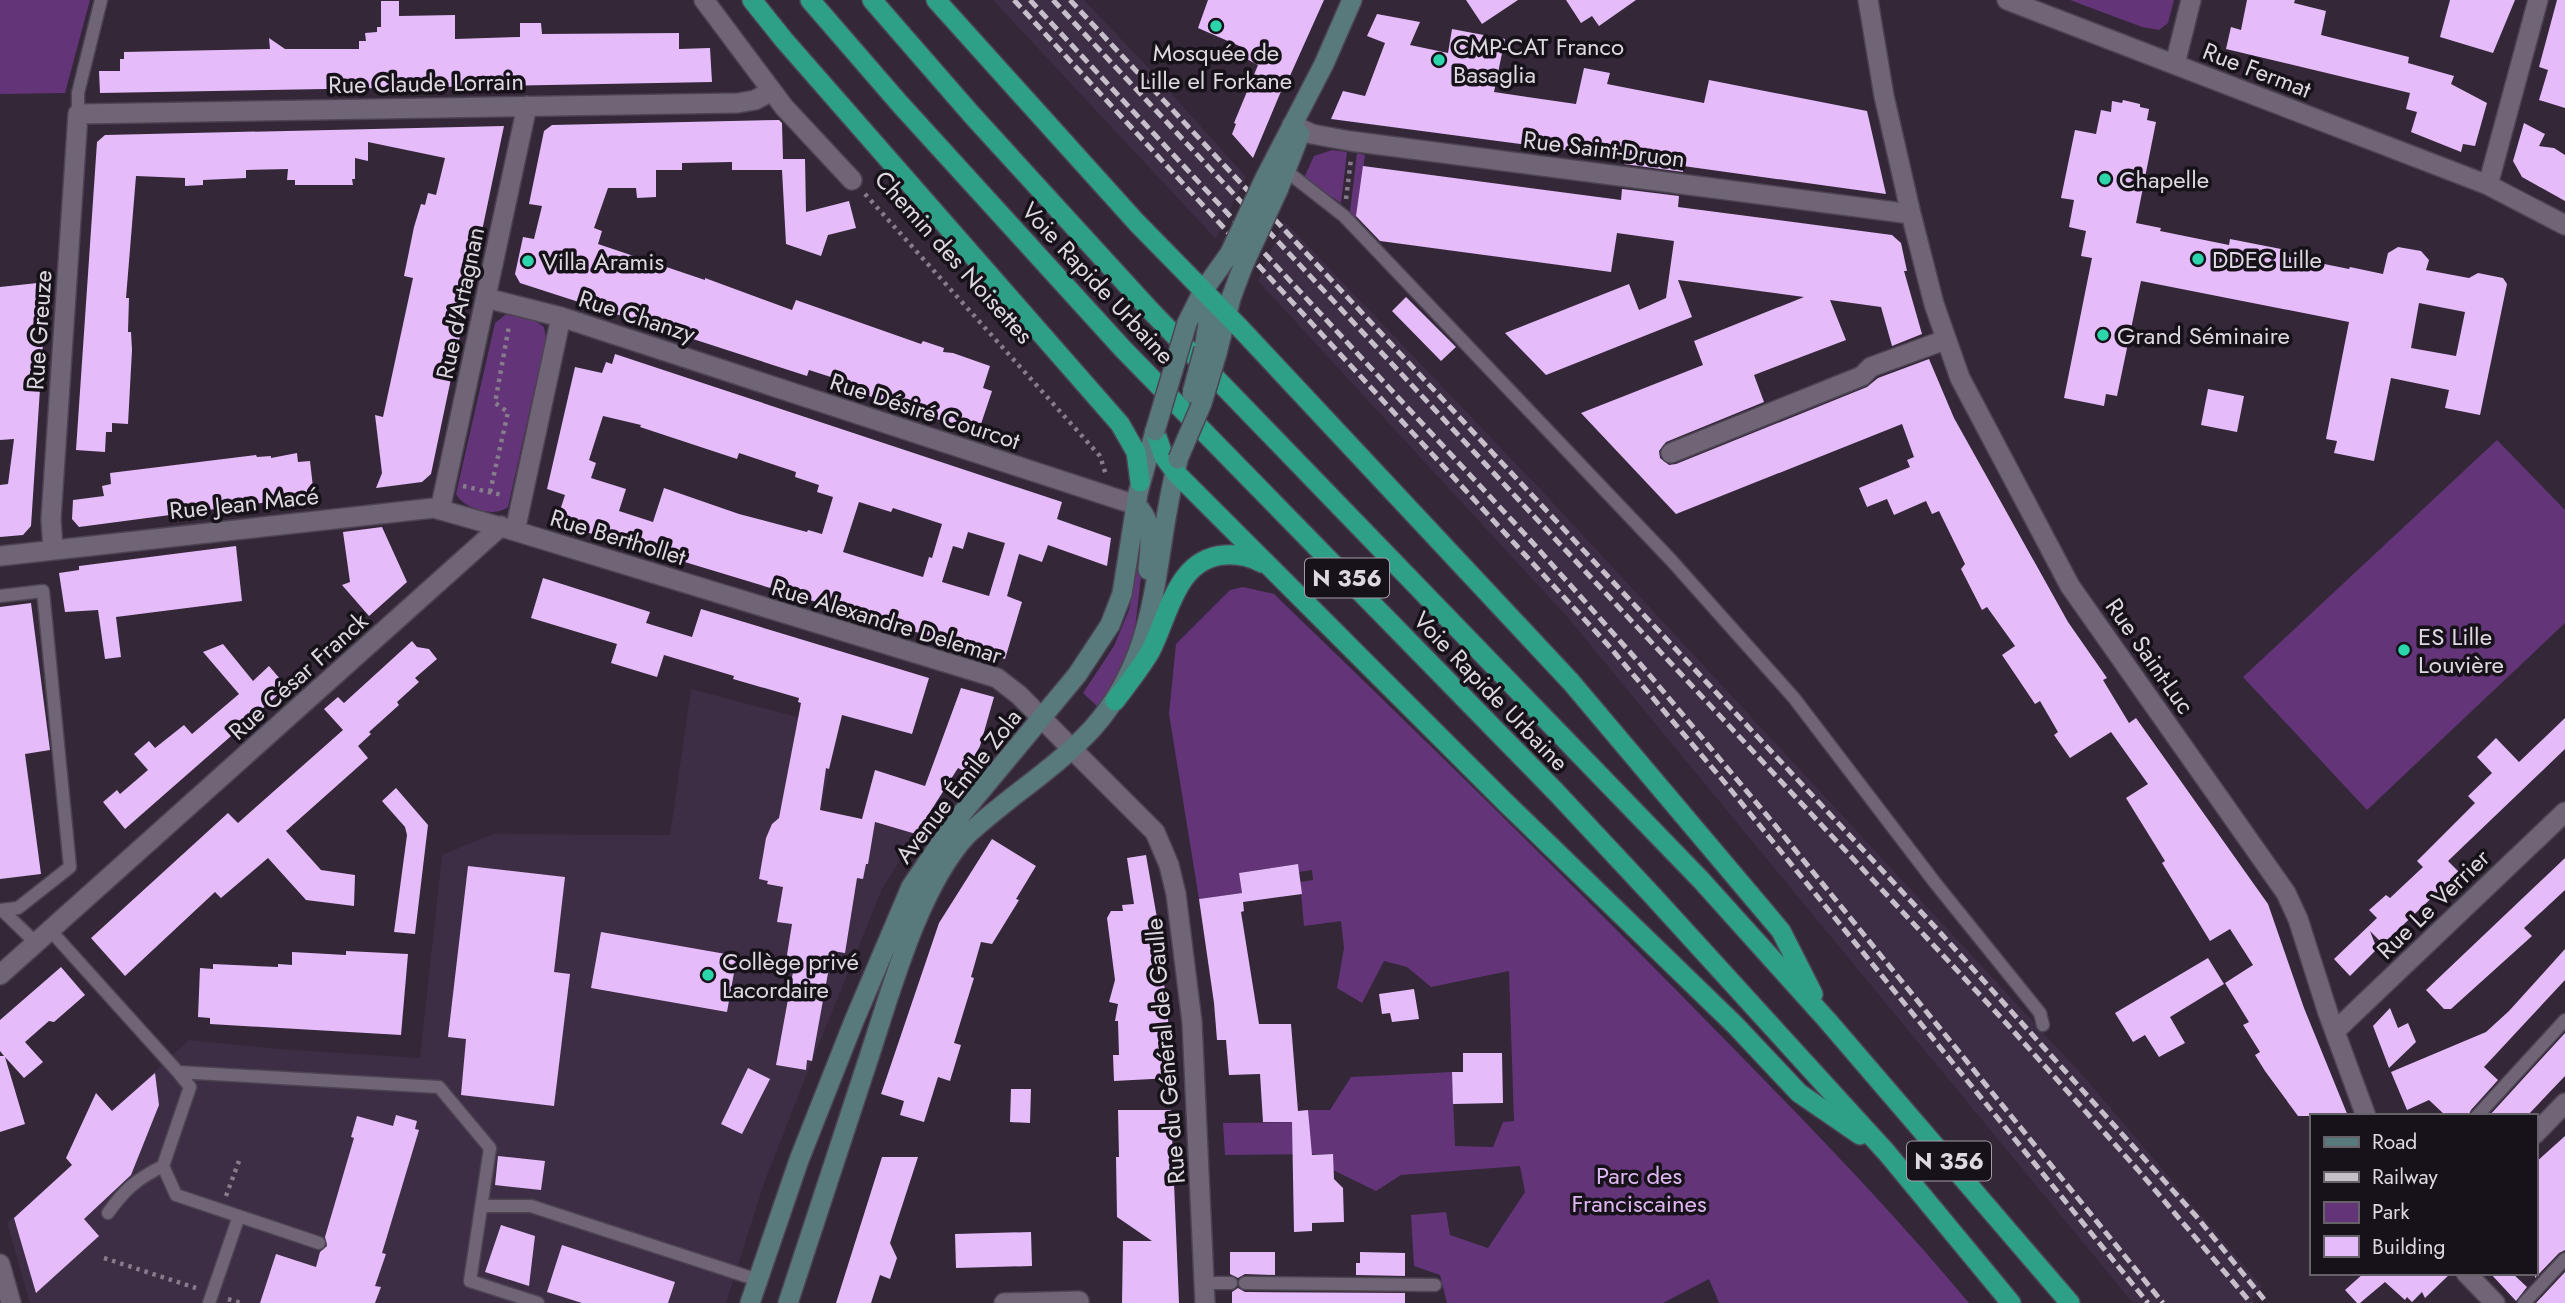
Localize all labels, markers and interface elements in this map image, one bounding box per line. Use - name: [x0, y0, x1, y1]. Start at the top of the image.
- marker: Mosquée de Lille el Forkane: [1208, 18, 1224, 34]
- place label: CMP-CAT Franco Basaglia: [1453, 29, 1624, 92]
- street label: Rue Fermat: [2198, 33, 2316, 107]
- place label: Mosquée de Lille el Forkane: [1140, 35, 1292, 98]
- marker: CMP-CAT Franco Basaglia: [1431, 52, 1447, 68]
- street label: Rue Claude Lorrain: [328, 64, 524, 102]
- street label: Rue Saint-Druon: [1521, 122, 1687, 176]
- place label: Chapelle: [2119, 162, 2209, 197]
- street label: Chemin des Noisettes: [867, 163, 1041, 351]
- marker: Chapelle: [2097, 171, 2113, 187]
- street label: Voie Rapide Urbaine: [1013, 194, 1183, 372]
- street label: Rue d'Artagnan: [427, 224, 493, 382]
- place label: DDEC Lille: [2212, 242, 2322, 277]
- place label: Villa Aramis: [542, 244, 664, 279]
- marker: DDEC Lille: [2190, 251, 2206, 267]
- marker: Villa Aramis: [520, 253, 536, 269]
- street label: Rue Greuze: [17, 269, 61, 391]
- street label: Rue Chanzy: [574, 281, 700, 351]
- place label: Grand Séminaire: [2117, 318, 2290, 353]
- marker: Grand Séminaire: [2095, 327, 2111, 343]
- street label: Rue Désiré Courcot: [825, 364, 1025, 458]
- street label: Rue Jean Macé: [168, 478, 320, 528]
- street label: Rue Berthollet: [546, 500, 690, 574]
- road number: N 356: [1305, 558, 1389, 598]
- street label: Rue Alexandre Delemar: [767, 569, 1007, 673]
- street label: Rue Saint-Luc: [2097, 591, 2203, 721]
- street label: Rue César Franck: [221, 603, 376, 748]
- street label: Voie Rapide Urbaine: [1405, 603, 1577, 779]
- place label: ES Lille Louvière: [2418, 619, 2504, 682]
- marker: ES Lille Louvière: [2396, 642, 2412, 658]
- street label: Avenue Émile Zola: [886, 701, 1030, 871]
- street label: Rue Le Verrier: [2368, 840, 2498, 967]
- street label: Rue du Général de Gaulle: [1136, 917, 1194, 1185]
- place label: Collège privé Lacordaire: [722, 944, 859, 1007]
- marker: Collège privé Lacordaire: [700, 967, 716, 983]
- legend: [2310, 1114, 2537, 1275]
- text: Road: [2372, 1127, 2417, 1157]
- road number: N 356: [1907, 1142, 1991, 1180]
- park label: Parc des Franciscaines: [1571, 1158, 1707, 1221]
- text: Railway: [2372, 1162, 2438, 1192]
- text: Park: [2372, 1197, 2410, 1227]
- text: Building: [2372, 1232, 2445, 1262]

